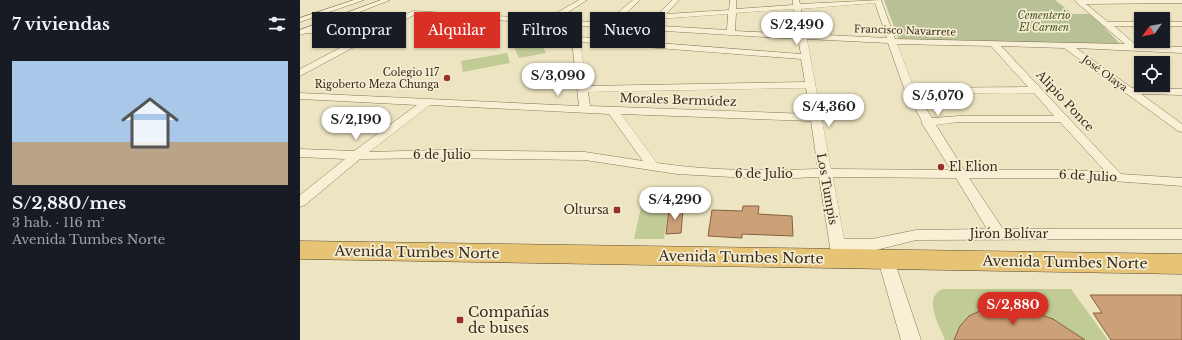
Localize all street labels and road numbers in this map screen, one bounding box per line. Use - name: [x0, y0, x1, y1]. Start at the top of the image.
- street label: Francisco Navarrete: [854, 22, 956, 39]
- street label: José Olaya: [1078, 51, 1130, 95]
- street label: Alipio Ponce: [1033, 66, 1098, 134]
- street label: Morales Bermúdez: [619, 90, 737, 109]
- street label: 6 de Julio: [413, 147, 471, 162]
- street label: Los Tumpis: [814, 152, 841, 226]
- street label: 6 de Julio: [735, 166, 793, 181]
- street label: 6 de Julio: [1059, 166, 1117, 185]
- street label: Jirón Bolívar: [968, 226, 1048, 241]
- street label: Avenida Tumbes Norte: [333, 242, 500, 262]
- street label: Avenida Tumbes Norte: [657, 247, 824, 267]
- street label: Avenida Tumbes Norte: [981, 252, 1148, 272]

